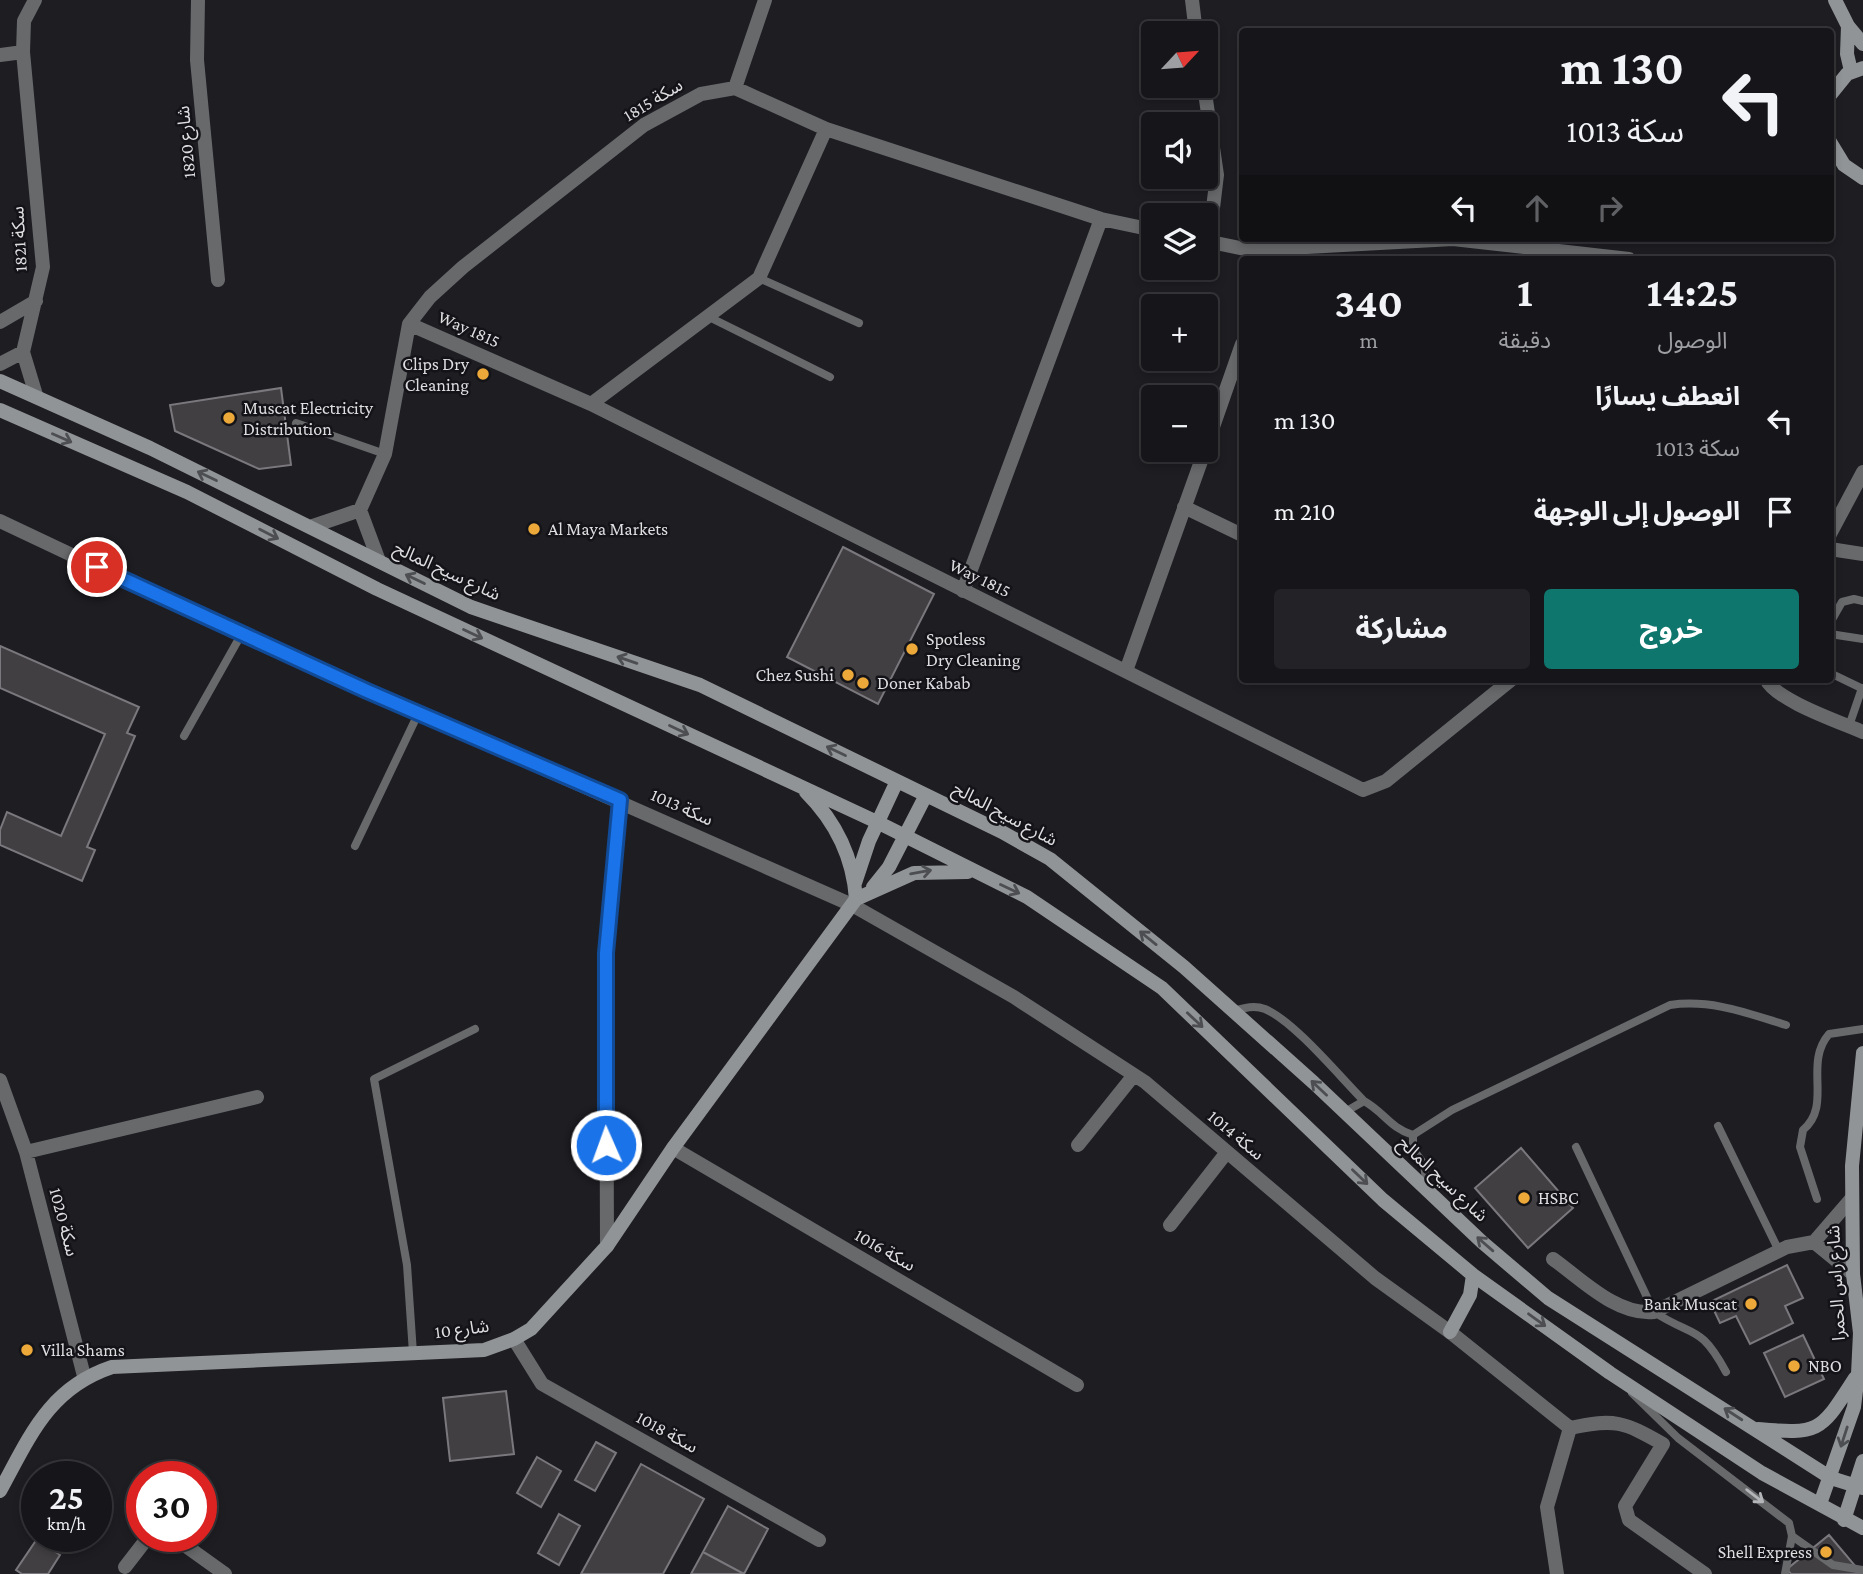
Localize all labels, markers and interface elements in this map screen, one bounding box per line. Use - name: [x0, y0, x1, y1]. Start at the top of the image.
- north arrow: [1141, 21, 1218, 98]
- map controls: [1141, 21, 1218, 462]
- text: 130 m: [1561, 40, 1684, 95]
- icon: left: [1708, 56, 1799, 147]
- street label: سكة 1815: [620, 75, 686, 125]
- street label: 1820 شارع: [173, 105, 203, 179]
- button: sound: [1141, 112, 1218, 189]
- text: سكة 1013: [1567, 113, 1684, 149]
- icon: left: [1445, 189, 1483, 227]
- icon: ahead: [1518, 189, 1556, 227]
- icon: right: [1591, 189, 1629, 227]
- button: layers: [1141, 203, 1218, 280]
- street label: سكة 1821: [7, 206, 31, 272]
- text: 1: [1517, 268, 1533, 315]
- text: 14:25: [1646, 268, 1739, 315]
- text: 340: [1334, 279, 1403, 326]
- button: +: [1141, 294, 1218, 371]
- street label: Way 1815: [435, 306, 503, 352]
- text: m: [1360, 327, 1378, 353]
- text: دقيقة: [1499, 327, 1551, 353]
- text: الوصول: [1658, 327, 1727, 353]
- place label: Clips Dry Cleaning: [402, 354, 470, 395]
- marker: Clips Dry Cleaning: [475, 366, 491, 382]
- text: انعطف يسارًا: [1595, 382, 1740, 411]
- button: −: [1141, 385, 1218, 462]
- place label: Muscat Electricity Distribution: [243, 398, 374, 439]
- icon: left: [1761, 402, 1799, 440]
- text: 130 m: [1274, 406, 1335, 435]
- marker: Muscat Electricity Distribution: [221, 410, 237, 426]
- one-way arrow: [51, 432, 73, 445]
- text: سكة 1013: [1656, 435, 1740, 461]
- one-way arrow: [197, 469, 218, 483]
- icon: arrive: [1761, 493, 1799, 531]
- text: 210 m: [1274, 497, 1336, 526]
- text: الوصول إلى الوجهة: [1534, 497, 1740, 526]
- place label: Al Maya Markets: [548, 519, 668, 539]
- marker: Al Maya Markets: [526, 521, 542, 537]
- one-way arrow: [258, 527, 278, 541]
- pin: [67, 537, 127, 597]
- street label: شارع سيح المالح: [389, 538, 503, 608]
- icon: arrive: [78, 548, 116, 586]
- street label: Way 1815: [946, 555, 1014, 601]
- one-way arrow: [405, 571, 426, 585]
- button: مشاركة: [1274, 589, 1530, 669]
- button: خروج: [1544, 589, 1799, 669]
- one-way arrow: [462, 628, 483, 641]
- place label: Spotless Dry Cleaning: [926, 629, 1021, 670]
- marker: Spotless Dry Cleaning: [904, 641, 920, 657]
- one-way arrow: [617, 653, 639, 665]
- place label: Chez Sushi: [755, 665, 834, 685]
- marker: Chez Sushi: [840, 667, 856, 683]
- place label: Doner Kabab: [877, 673, 971, 693]
- marker: Doner Kabab: [855, 675, 871, 691]
- one-way arrow: [668, 724, 689, 738]
- one-way arrow: [826, 744, 847, 757]
- street label: شارع سيح المالح: [948, 778, 1061, 853]
- street label: سكة 1013: [648, 784, 716, 830]
- one-way arrow: [909, 865, 932, 879]
- one-way arrow: [999, 883, 1020, 896]
- one-way arrow: [1140, 931, 1158, 946]
- one-way arrow: [1186, 1012, 1204, 1028]
- one-way arrow: [1311, 1080, 1328, 1097]
- street label: سكة 1014: [1204, 1106, 1268, 1164]
- position arrow: [569, 1108, 643, 1182]
- street label: شارع سيح المالح: [1391, 1132, 1492, 1229]
- one-way arrow: [1351, 1169, 1368, 1186]
- street label: سكة 1020: [45, 1186, 83, 1258]
- place label: HSBC: [1538, 1188, 1579, 1208]
- marker: HSBC: [1516, 1190, 1532, 1206]
- street label: شارع راس الحمرا: [1823, 1224, 1853, 1341]
- street label: سكة 1016: [851, 1225, 919, 1275]
- one-way arrow: [1476, 1236, 1494, 1252]
- place label: Bank Muscat: [1644, 1294, 1738, 1314]
- marker: Bank Muscat: [1743, 1296, 1759, 1312]
- one-way arrow: [1527, 1312, 1546, 1327]
- street label: شارع 10: [434, 1316, 491, 1346]
- place label: Villa Shams: [41, 1340, 125, 1360]
- marker: Villa Shams: [19, 1342, 35, 1358]
- place label: NBO: [1808, 1356, 1842, 1376]
- marker: NBO: [1786, 1358, 1802, 1374]
- street label: سكة 1018: [633, 1407, 701, 1457]
- one-way arrow: [1723, 1407, 1743, 1421]
- one-way arrow: [1837, 1426, 1849, 1448]
- speed limit sign: 30: [126, 1461, 217, 1552]
- text: 25: [49, 1478, 84, 1517]
- one-way arrow: [1745, 1489, 1764, 1504]
- text: km/h: [47, 1514, 86, 1534]
- place label: Shell Express: [1718, 1542, 1812, 1562]
- marker: Shell Express: [1818, 1544, 1834, 1560]

